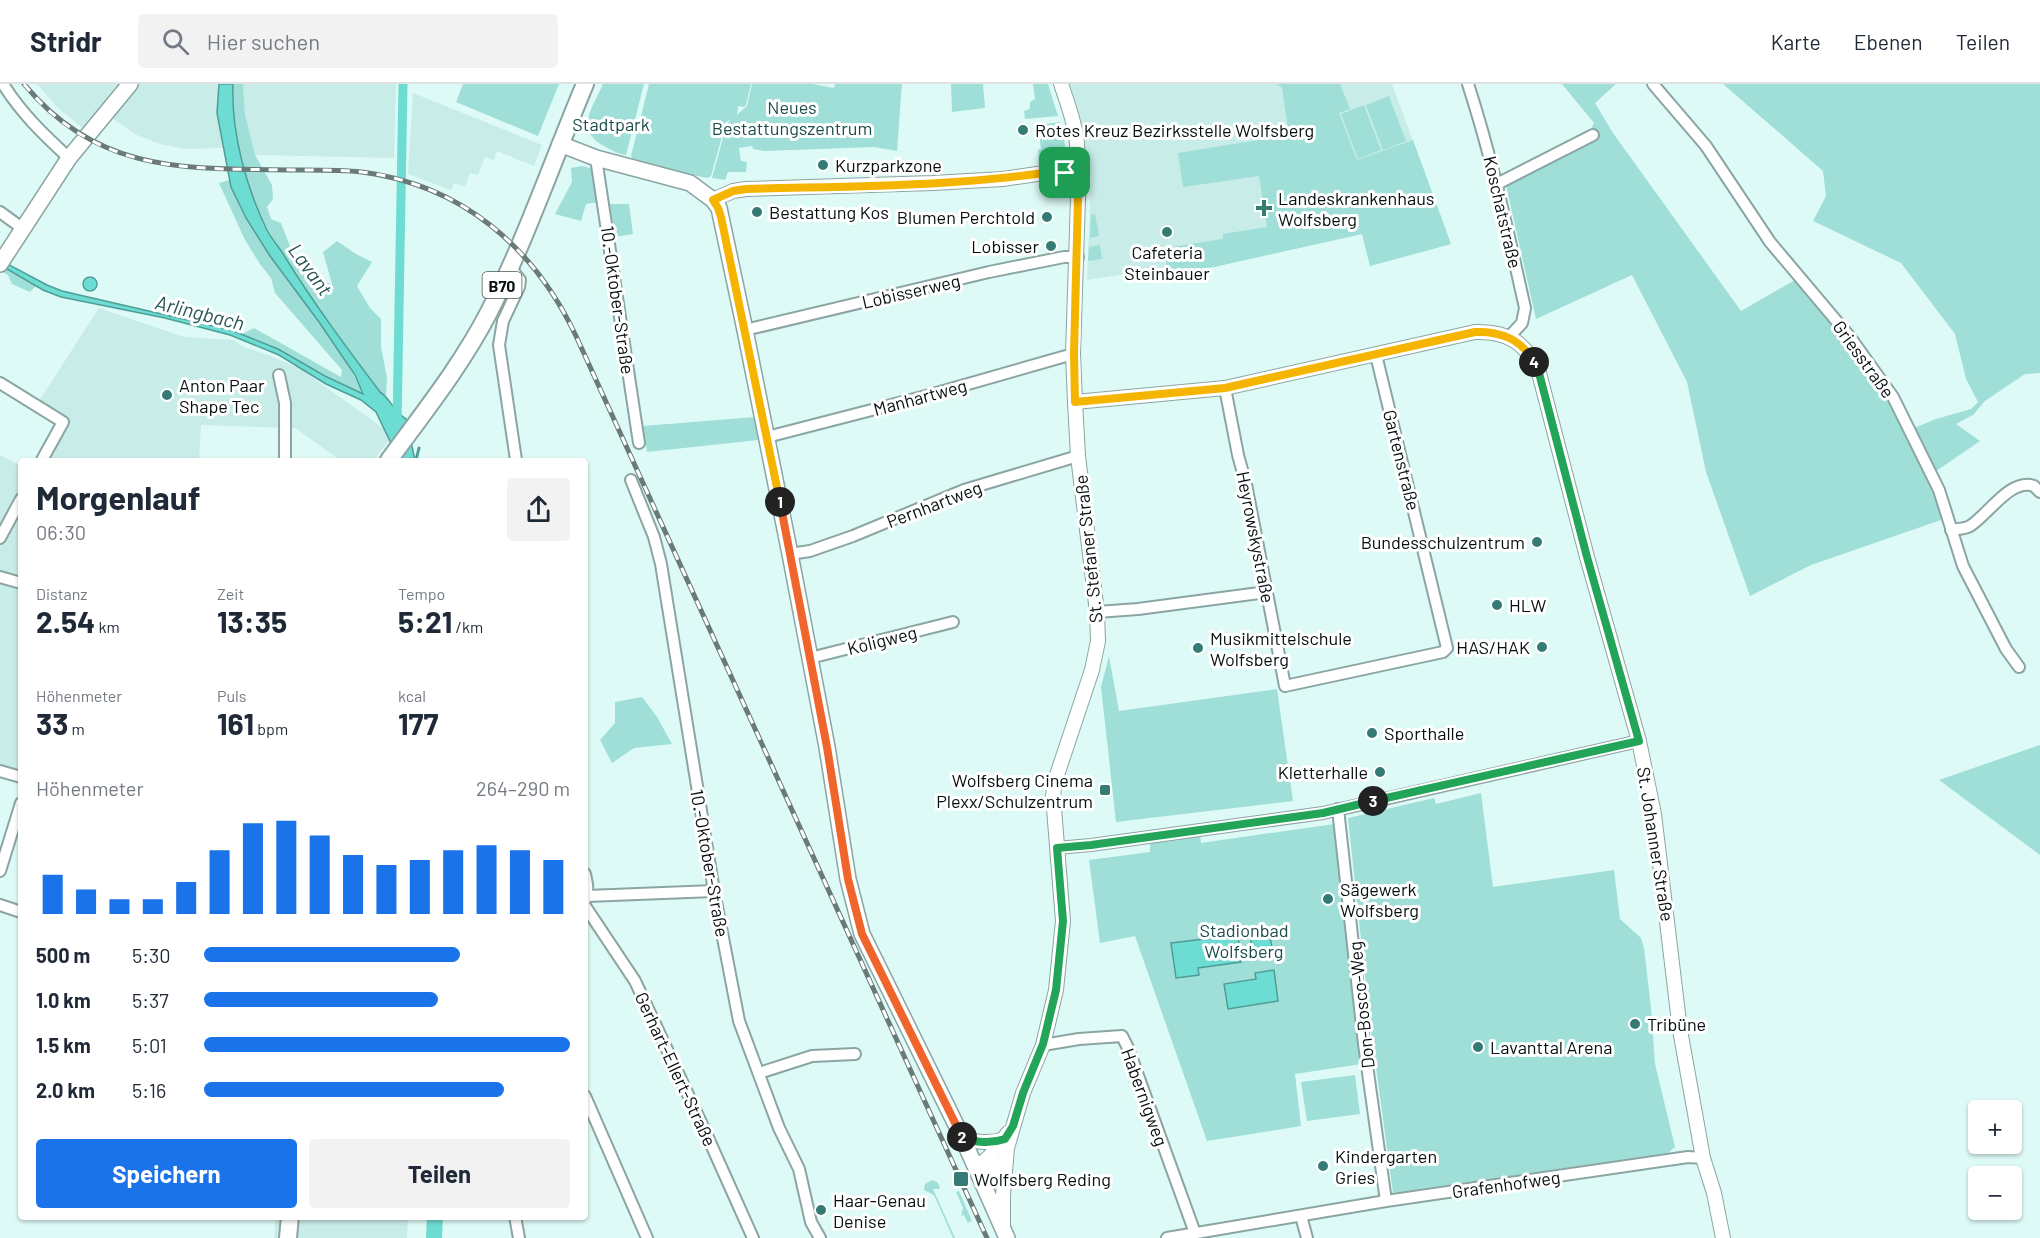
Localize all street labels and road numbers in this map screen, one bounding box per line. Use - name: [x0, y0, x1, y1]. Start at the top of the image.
- street label: Koschatstraße: [1479, 154, 1527, 270]
- street label: 10.-Oktober-Straße: [597, 224, 639, 376]
- street label: Lobisserweg: [860, 269, 962, 313]
- road number: B70: [482, 272, 522, 298]
- street label: Griesstraße: [1828, 316, 1900, 402]
- street label: Manhartweg: [871, 374, 969, 420]
- street label: Gartenstraße: [1379, 407, 1425, 513]
- street label: Heyrowskystraße: [1232, 469, 1280, 605]
- street label: St. Stefaner Straße: [1069, 474, 1107, 624]
- street label: Pernhartweg: [883, 476, 985, 532]
- street label: Koligweg: [845, 621, 919, 659]
- street label: St. Johanner Straße: [1633, 765, 1679, 923]
- street label: 10.-Oktober-Straße: [686, 787, 734, 939]
- street label: Don-Bosco-Weg: [1343, 940, 1379, 1070]
- street label: Gerhart-Ellert-Straße: [631, 988, 721, 1150]
- street label: Habernigweg: [1117, 1045, 1173, 1149]
- street label: Grafenhofweg: [1450, 1166, 1562, 1202]

